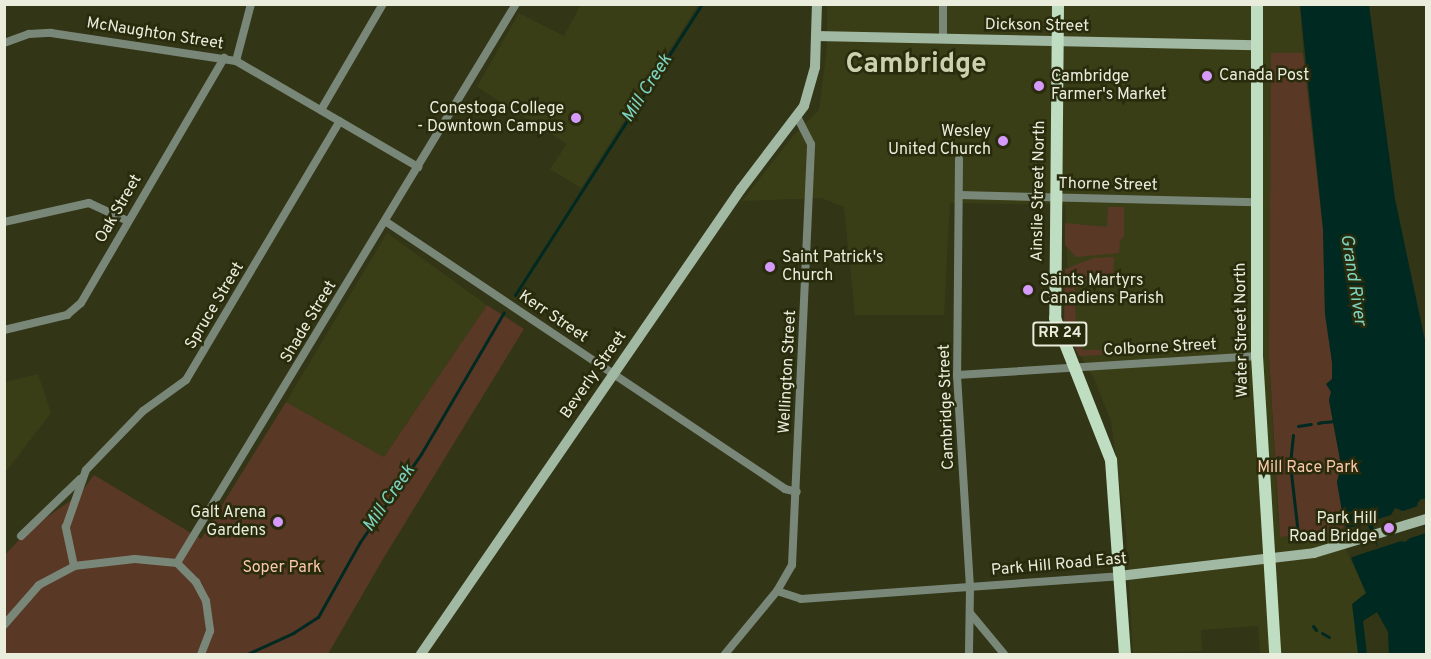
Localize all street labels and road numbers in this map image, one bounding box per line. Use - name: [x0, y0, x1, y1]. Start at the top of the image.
- street label: McNaughton Street: [85, 14, 225, 54]
- street label: Dickson Street: [985, 15, 1089, 37]
- street label: Ainslie Street North: [1028, 120, 1050, 262]
- street label: Oak Street: [92, 171, 146, 247]
- street label: Thorne Street: [1058, 175, 1158, 195]
- street label: Spruce Street: [182, 259, 248, 353]
- street label: Water Street North: [1231, 262, 1253, 398]
- street label: Shade Street: [277, 277, 341, 367]
- street label: Kerr Street: [515, 287, 591, 347]
- street label: Wellington Street: [775, 310, 801, 434]
- road number: RR 24: [1032, 322, 1088, 346]
- street label: Beverly Street: [557, 328, 631, 422]
- street label: Colborne Street: [1103, 335, 1217, 361]
- street label: Cambridge Street: [935, 344, 959, 470]
- street label: Park Hill Road East: [990, 549, 1128, 581]

